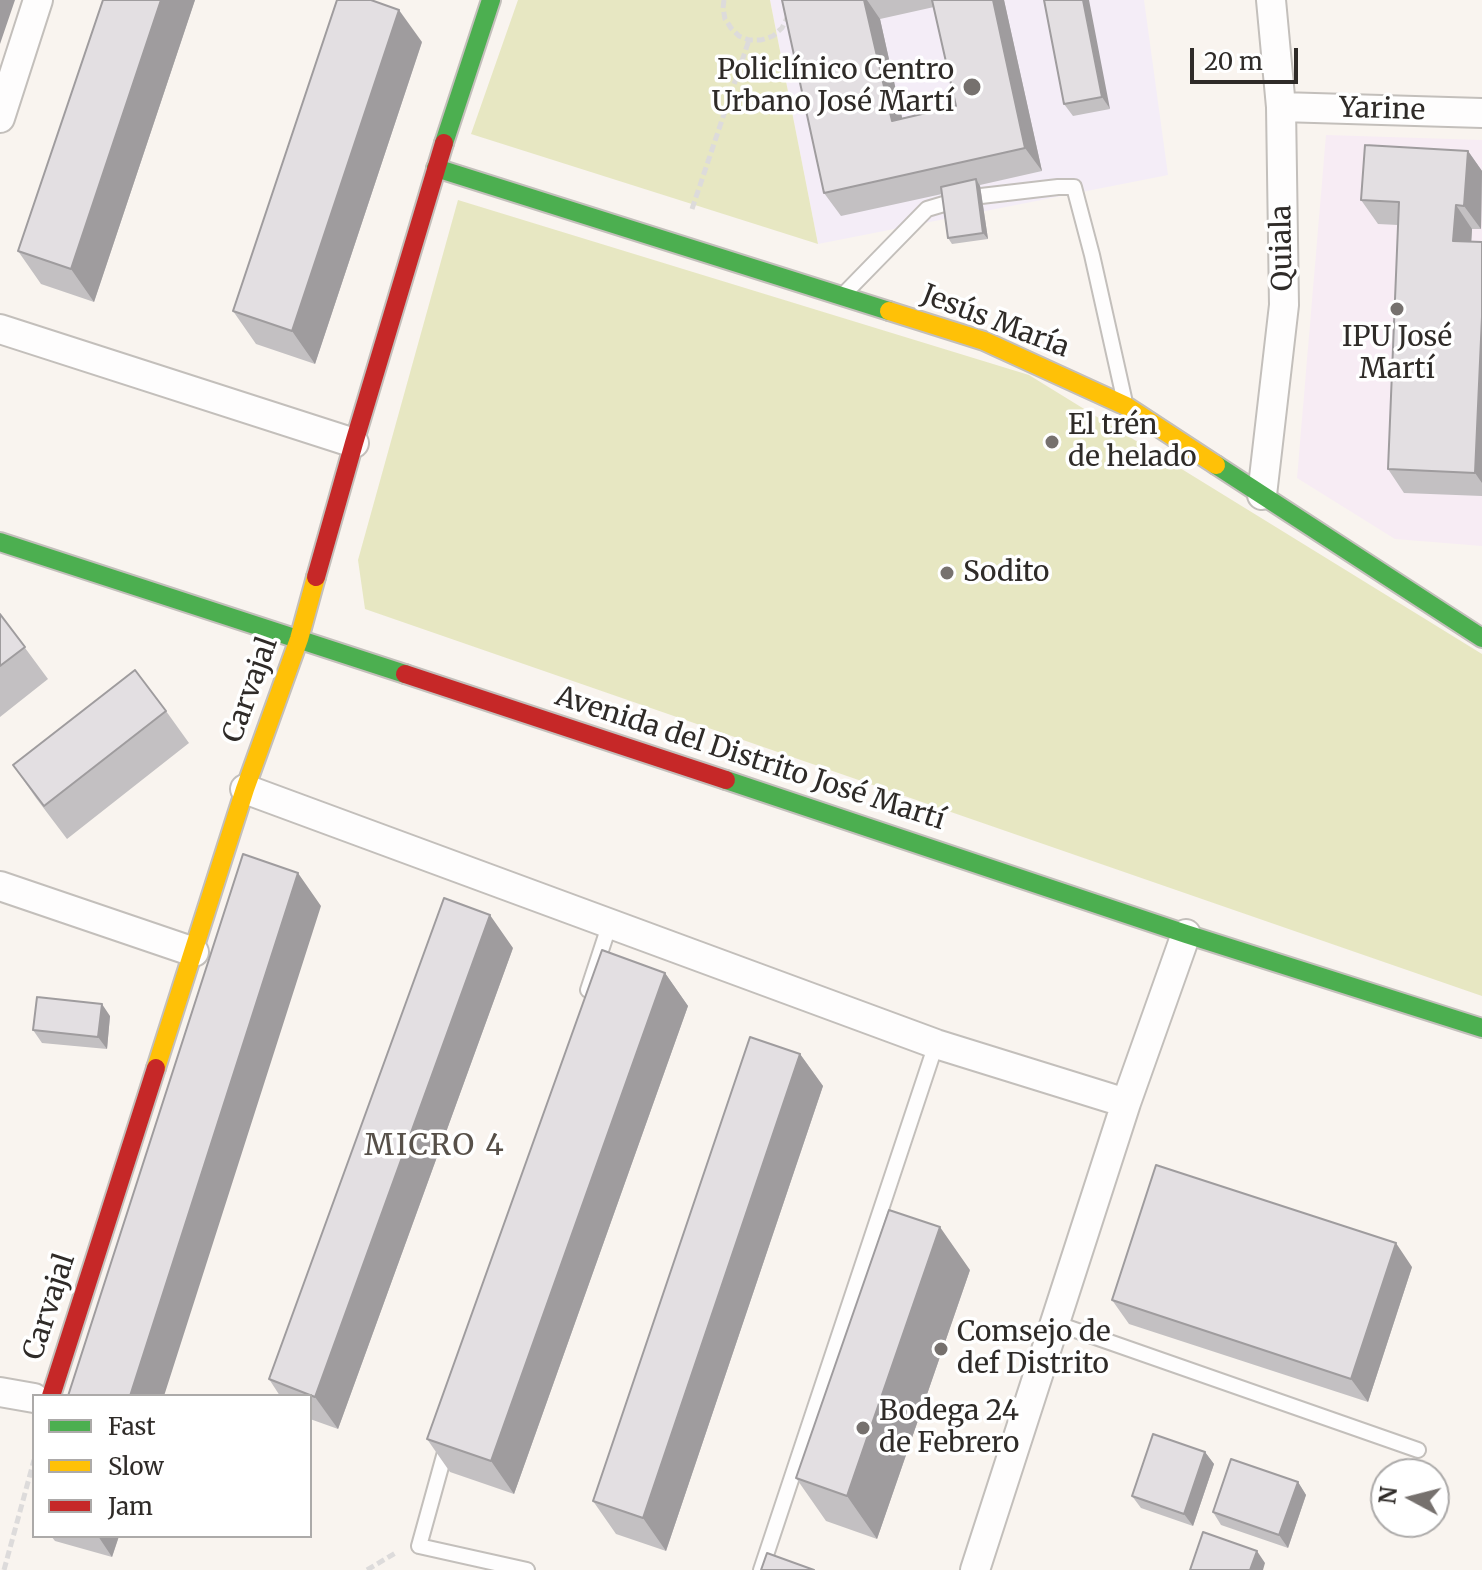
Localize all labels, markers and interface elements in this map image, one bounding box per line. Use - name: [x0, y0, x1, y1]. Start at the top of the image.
- scale bar: [1194, 32, 1302, 82]
- text: 20 m: [1204, 46, 1263, 77]
- place label: Policlínico Centro Urbano José Martí: [712, 54, 954, 120]
- marker: Policlínico Centro Urbano José Martí: [961, 76, 983, 98]
- street label: Yarine: [1338, 92, 1426, 128]
- street label: Quiala: [1265, 205, 1301, 291]
- street label: Jesús María: [916, 278, 1074, 366]
- marker: IPU José Martí: [1388, 300, 1406, 318]
- place label: IPU José Martí: [1342, 321, 1452, 387]
- place label: El trén de helado: [1068, 409, 1197, 475]
- marker: El trén de helado: [1043, 433, 1061, 451]
- place label: Sodito: [963, 556, 1049, 590]
- marker: Sodito: [938, 564, 956, 582]
- street label: Carvajal: [216, 633, 286, 747]
- street label: Avenida del Distrito José Martí: [551, 680, 949, 838]
- district label: MICRO 4: [364, 1129, 506, 1165]
- street label: Carvajal: [17, 1250, 83, 1364]
- place label: Comsejo de def Distrito: [957, 1316, 1111, 1382]
- marker: Comsejo de def Distrito: [932, 1340, 950, 1358]
- legend: [32, 1394, 312, 1538]
- place label: Bodega 24 de Febrero: [879, 1395, 1019, 1461]
- text: Fast: [108, 1411, 156, 1442]
- marker: Bodega 24 de Febrero: [854, 1419, 872, 1437]
- text: Slow: [108, 1451, 164, 1482]
- north arrow: [1370, 1458, 1450, 1538]
- text: N: [1373, 1485, 1403, 1506]
- text: Jam: [108, 1491, 153, 1522]

